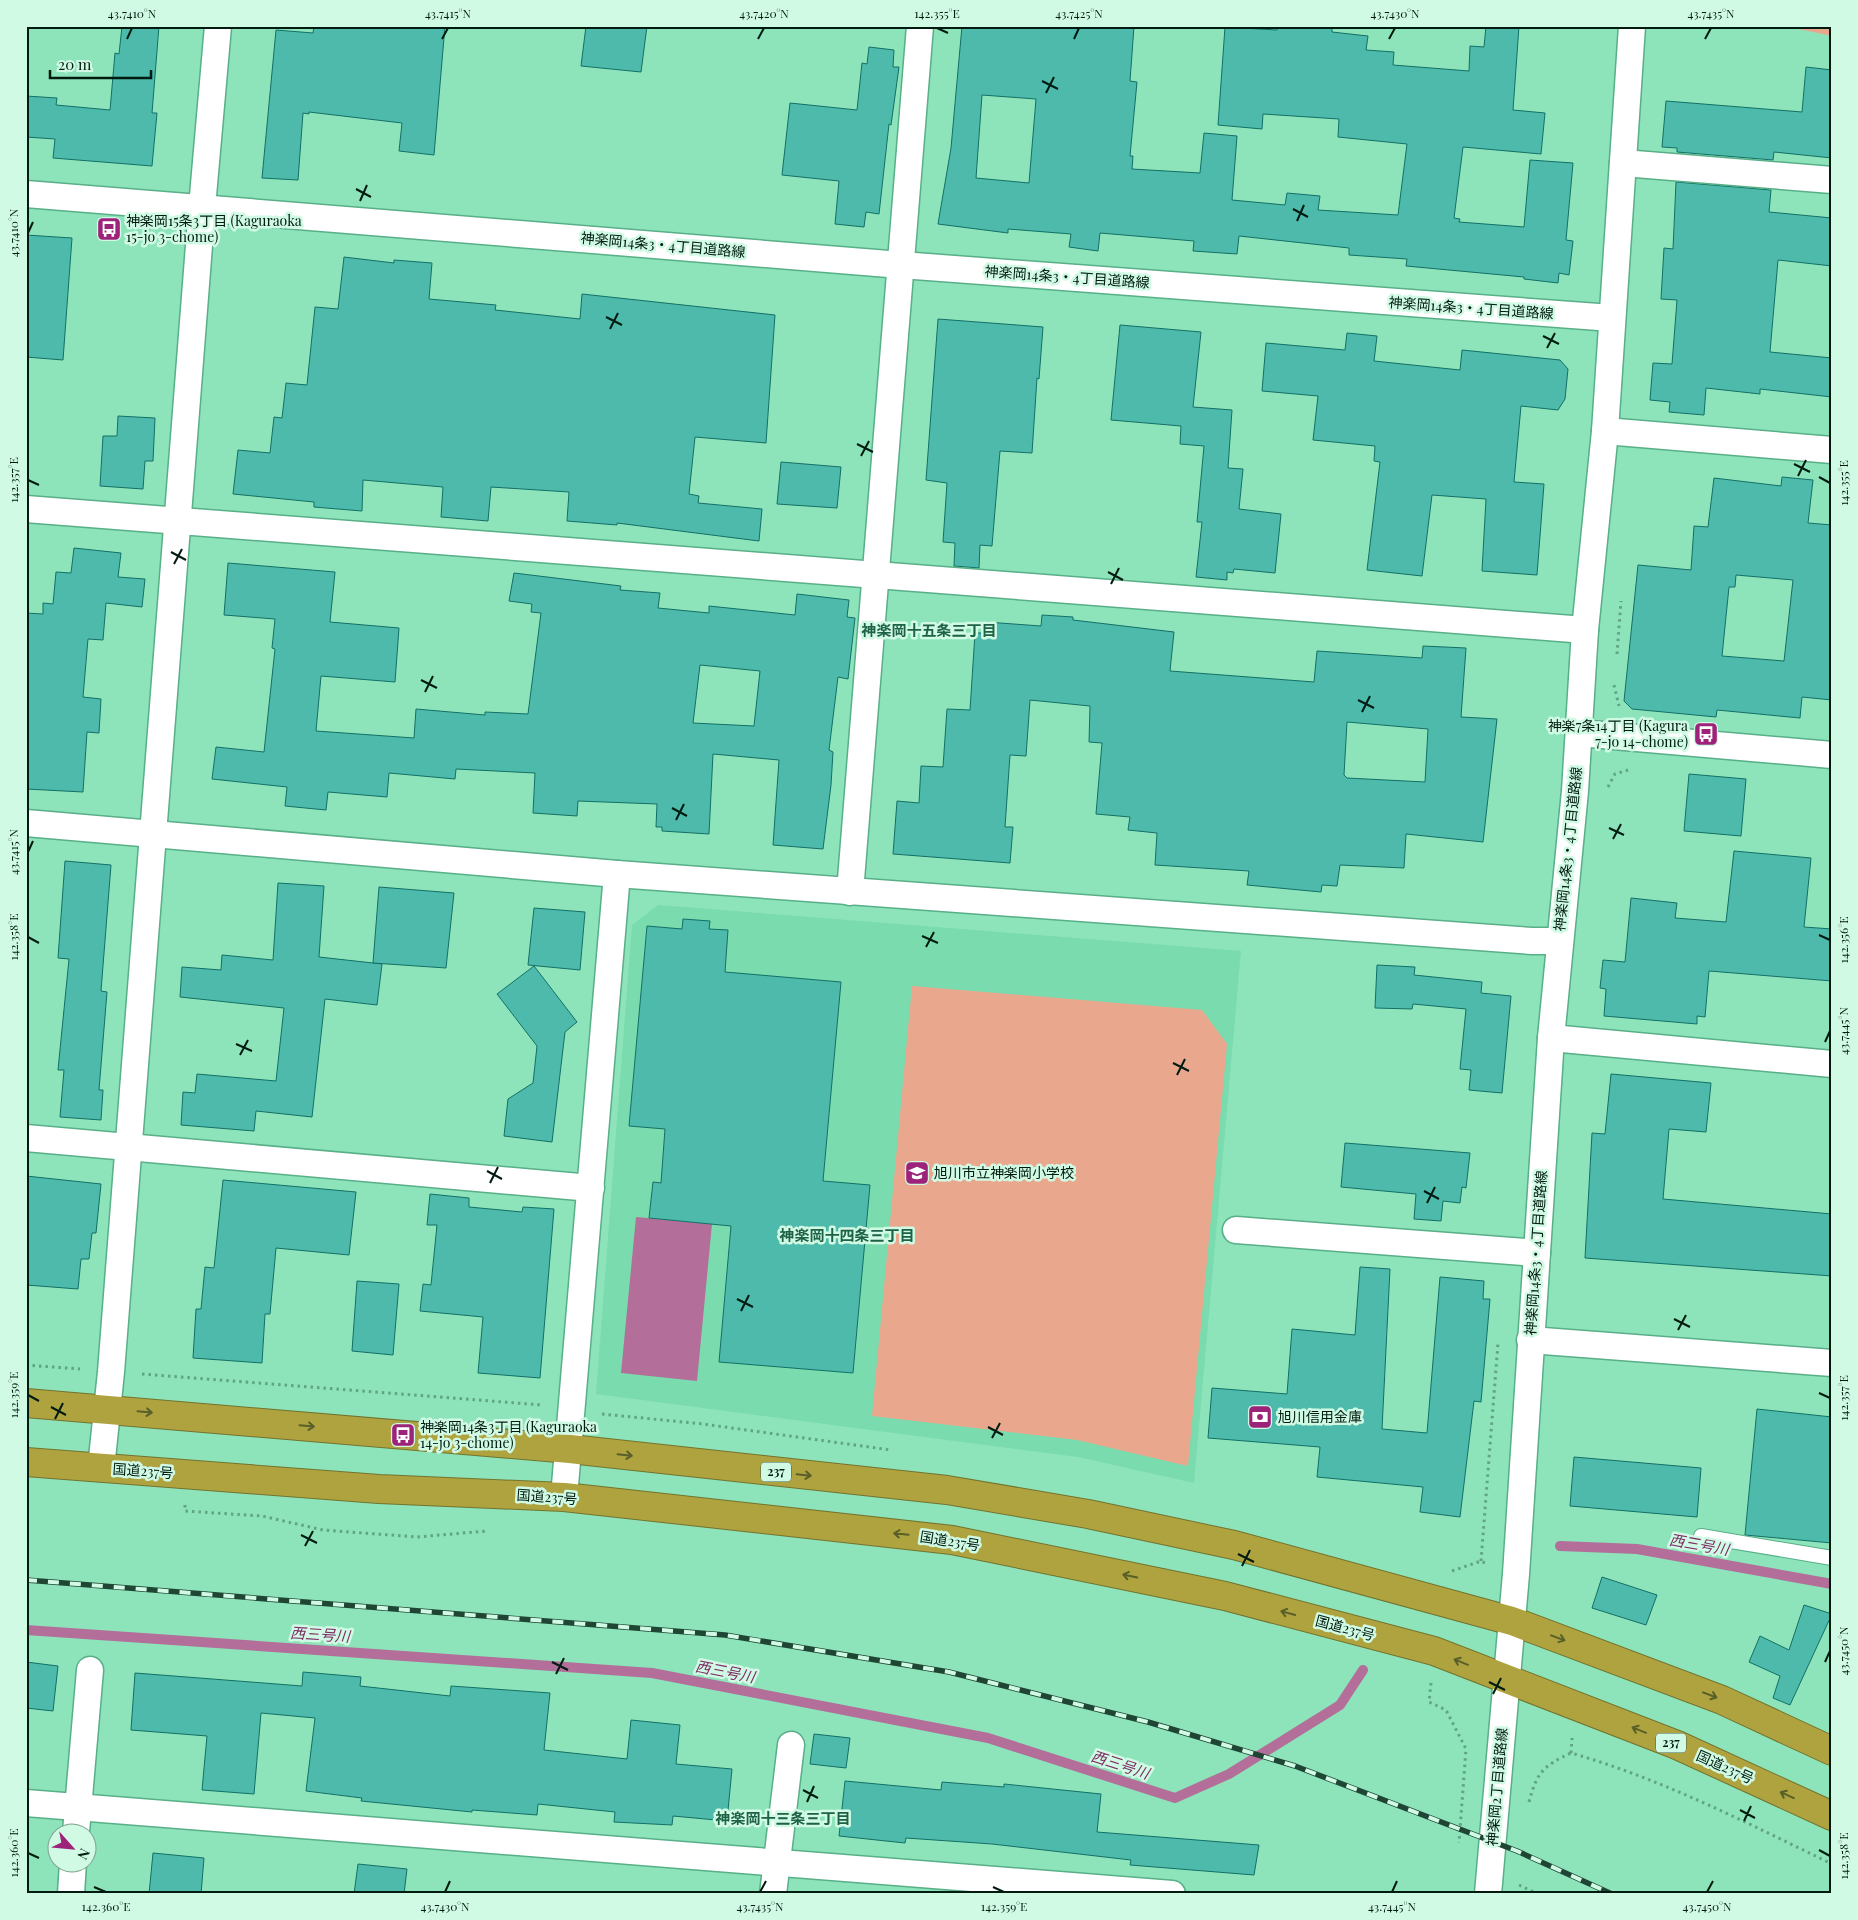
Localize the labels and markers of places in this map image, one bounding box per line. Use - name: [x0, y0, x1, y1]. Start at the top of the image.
- place label: 神楽岡15条3丁目 (Kaguraoka 15-jo 3-chome): [126, 211, 302, 246]
- bus stop icon: 神楽岡15条3丁目 (Kaguraoka 15-jo 3-chome): [96, 216, 122, 242]
- place label: 神楽7条14丁目 (Kagura 7-jo 14-chome): [1548, 716, 1688, 751]
- bus stop icon: 神楽7条14丁目 (Kagura 7-jo 14-chome): [1693, 721, 1719, 747]
- school or university icon: 旭川市立神楽岡小学校: [904, 1160, 930, 1186]
- place label: 旭川市立神楽岡小学校: [934, 1163, 1074, 1182]
- bank icon: 旭川信用金庫: [1247, 1404, 1273, 1430]
- place label: 旭川信用金庫: [1278, 1407, 1362, 1426]
- place label: 神楽岡14条3丁目 (Kaguraoka 14-jo 3-chome): [420, 1417, 597, 1452]
- bus stop icon: 神楽岡14条3丁目 (Kaguraoka 14-jo 3-chome): [390, 1422, 416, 1448]

